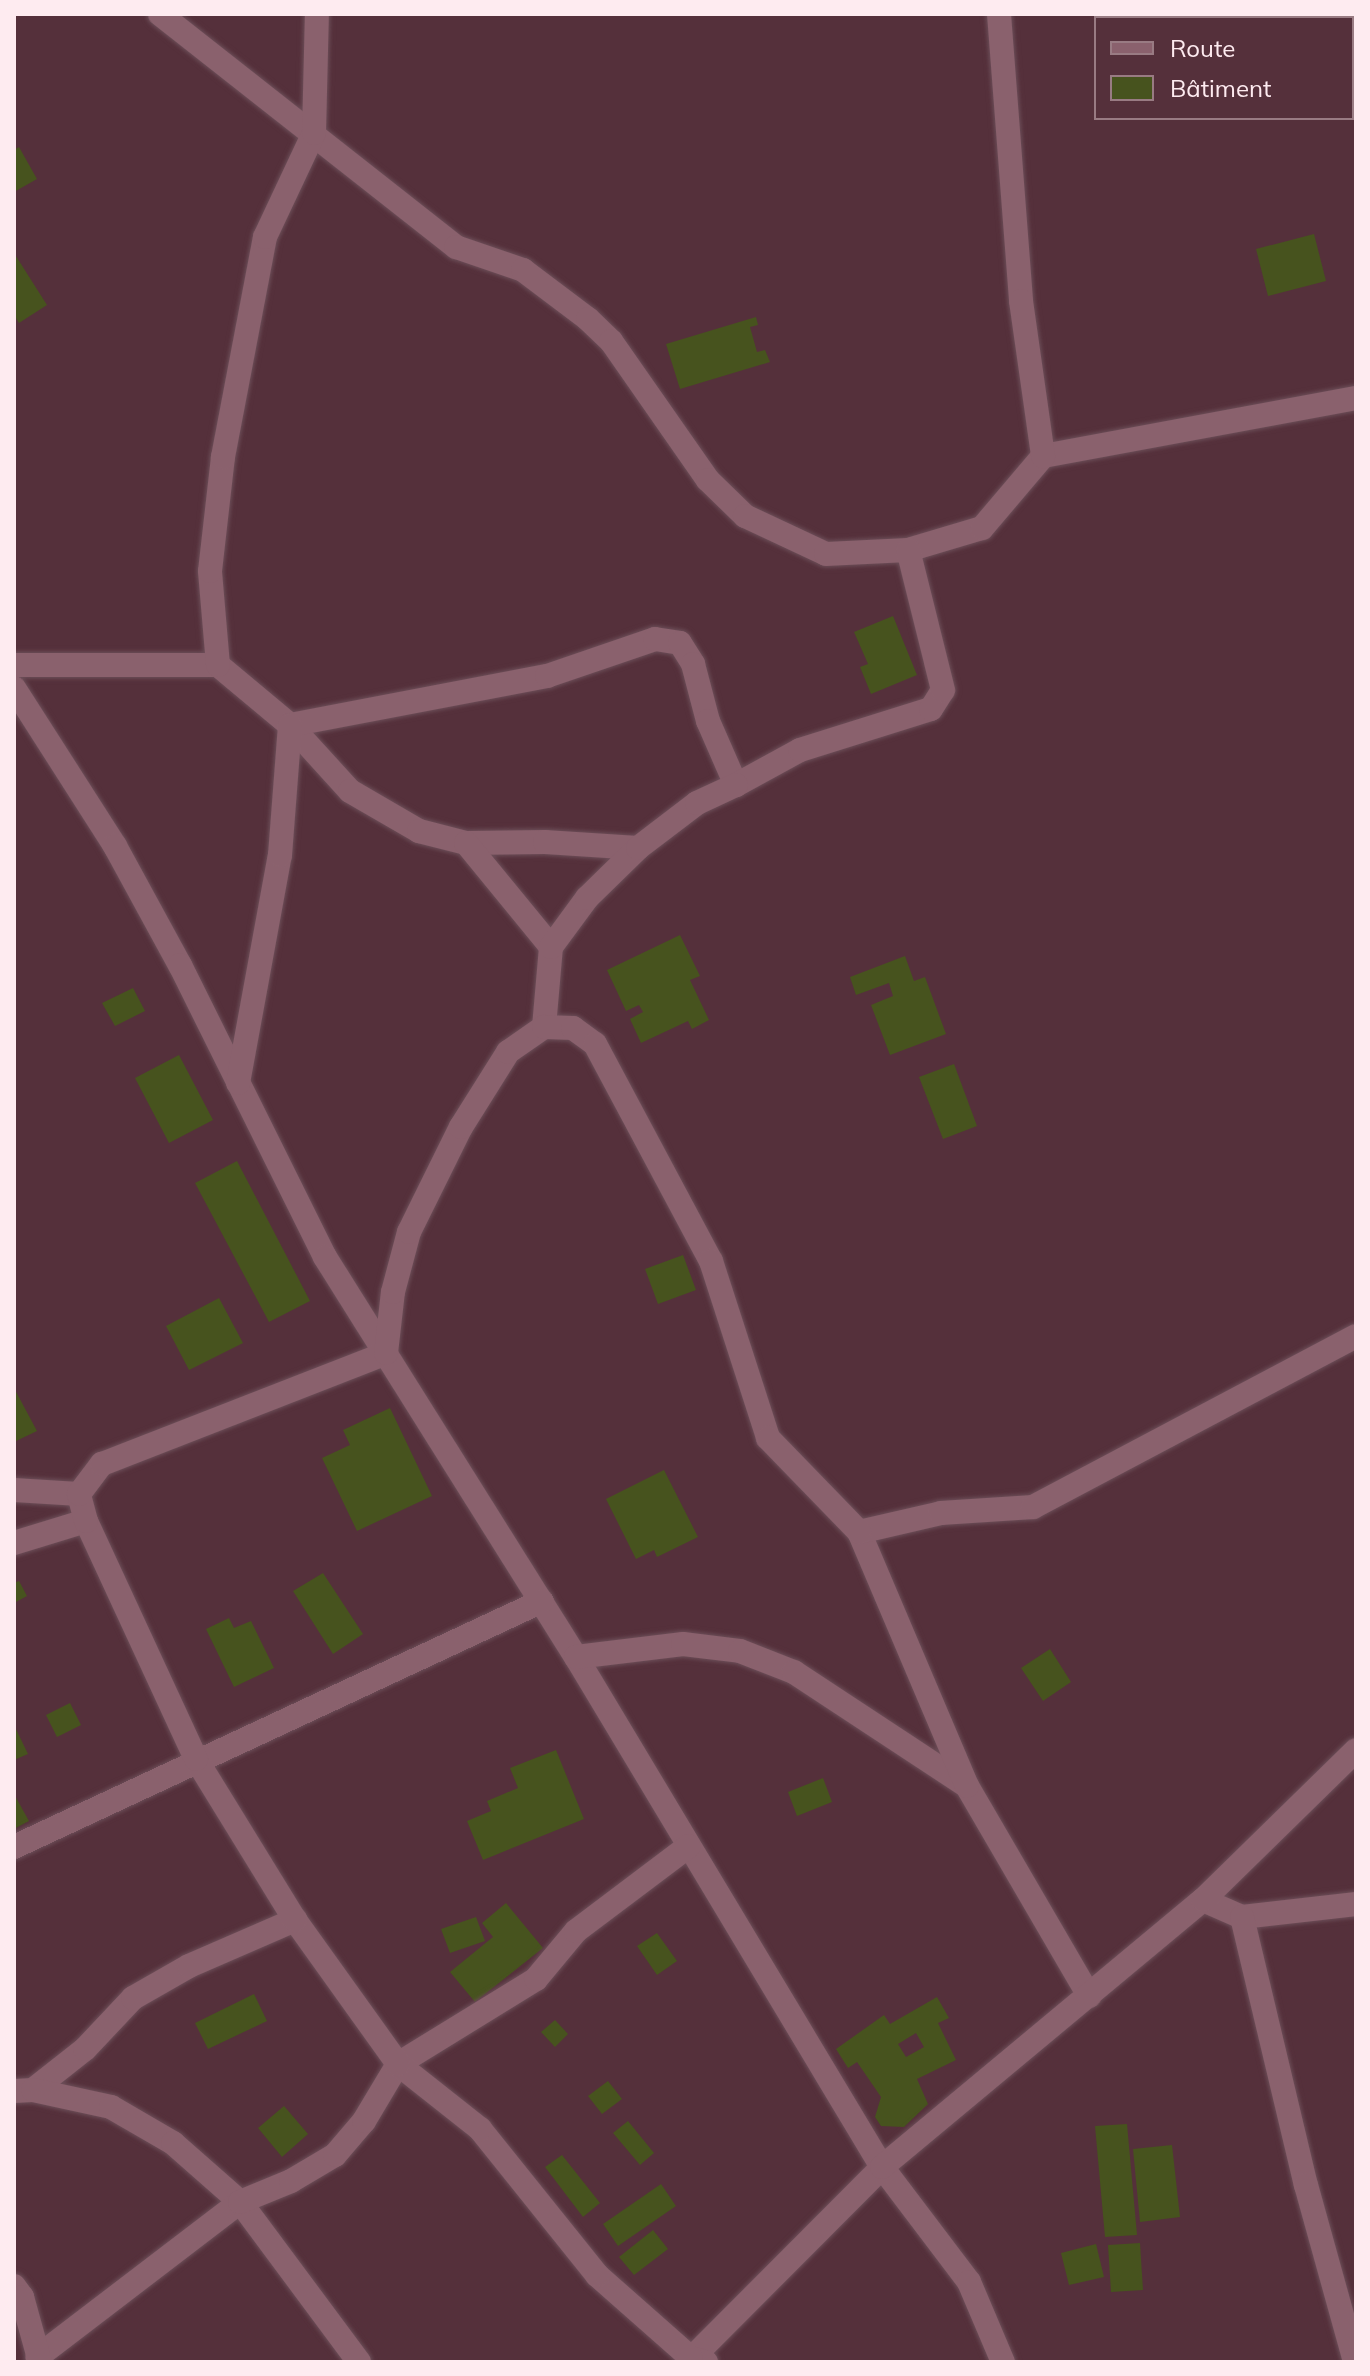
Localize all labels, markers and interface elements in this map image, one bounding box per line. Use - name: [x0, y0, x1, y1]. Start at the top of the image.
- legend: [1094, 16, 1354, 120]
- text: Route: [1170, 33, 1235, 63]
- text: Bâtiment: [1170, 73, 1271, 103]

